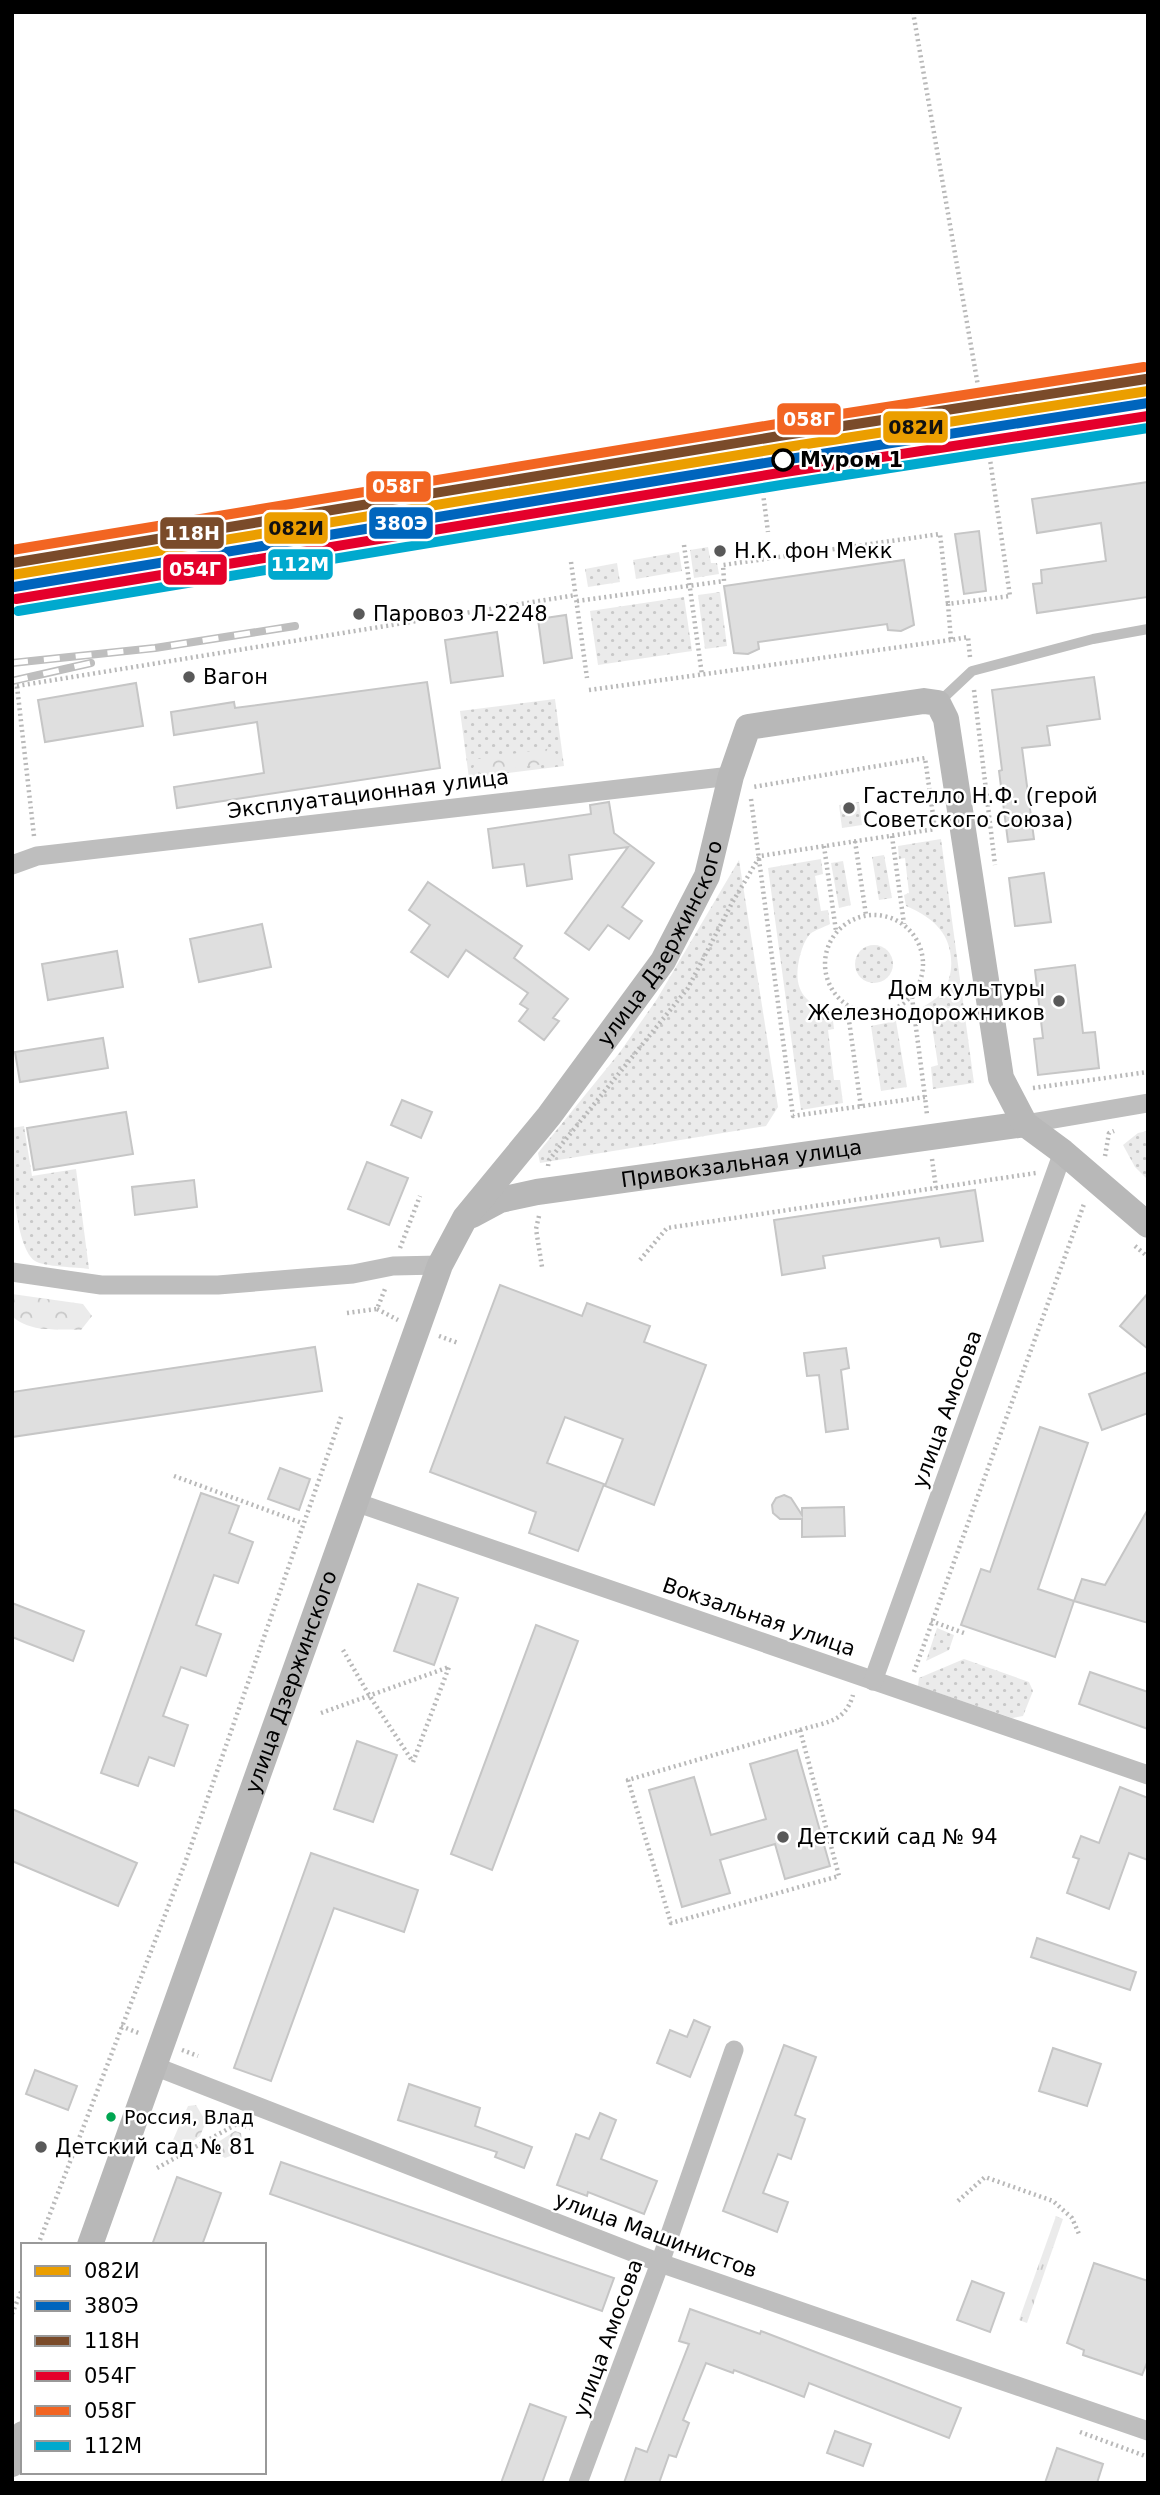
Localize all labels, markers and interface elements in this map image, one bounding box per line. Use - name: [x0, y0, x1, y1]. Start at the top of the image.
- line badge: 058Г: [776, 402, 842, 436]
- text: 058Г: [783, 408, 835, 430]
- line badge: 082И: [882, 410, 949, 444]
- text: 082И: [888, 416, 944, 438]
- place label: Муром 1: [800, 448, 903, 472]
- marker: Муром 1: [772, 449, 794, 471]
- line badge: 058Г: [365, 470, 432, 503]
- text: 058Г: [372, 475, 424, 497]
- line badge: 380Э: [368, 506, 434, 540]
- line badge: 082И: [263, 511, 329, 545]
- text: 380Э: [374, 512, 428, 534]
- line badge: 118Н: [159, 516, 225, 550]
- text: 082И: [268, 517, 324, 539]
- text: 118Н: [164, 522, 220, 544]
- place label: Н.К. фон Мекк: [734, 539, 892, 563]
- marker: Н.К. фон Мекк: [712, 543, 728, 559]
- line badge: 112М: [267, 548, 334, 581]
- line badge: 054Г: [162, 553, 228, 586]
- text: 112М: [271, 553, 329, 575]
- text: 054Г: [169, 558, 221, 580]
- place label: Паровоз Л-2248: [373, 602, 548, 626]
- marker: Паровоз Л-2248: [351, 606, 367, 622]
- place label: Вагон: [203, 665, 268, 689]
- marker: Вагон: [181, 669, 197, 685]
- street label: Эксплуатационная улица: [226, 765, 510, 823]
- place label: Гастелло Н.Ф. (герой Советского Союза): [863, 784, 1098, 832]
- marker: Гастелло Н.Ф. (герой Советского Союза): [841, 800, 857, 816]
- street label: улица Дзержинского: [592, 838, 727, 1051]
- place label: Дом культуры Железнодорожников: [808, 977, 1045, 1025]
- marker: Дом культуры Железнодорожников: [1051, 993, 1067, 1009]
- street label: Привокзальная улица: [619, 1135, 864, 1192]
- street label: улица Амосова: [907, 1327, 987, 1491]
- street label: улица Дзержинского: [240, 1567, 342, 1796]
- street label: Вокзальная улица: [659, 1573, 859, 1661]
- place label: Детский сад № 94: [797, 1825, 998, 1849]
- marker: Детский сад № 94: [775, 1829, 791, 1845]
- place label: Россия, Влад: [124, 2106, 254, 2128]
- marker: Россия, Влад: [104, 2110, 118, 2124]
- place label: Детский сад № 81: [55, 2135, 256, 2159]
- marker: Детский сад № 81: [33, 2139, 49, 2155]
- street label: улица Машинистов: [552, 2187, 760, 2283]
- legend: [21, 2243, 266, 2474]
- street label: улица Амосова: [568, 2256, 648, 2420]
- text: 082И: [84, 2259, 140, 2283]
- text: 380Э: [84, 2294, 139, 2318]
- text: 118Н: [84, 2329, 140, 2353]
- text: 054Г: [84, 2364, 137, 2388]
- text: 058Г: [84, 2399, 137, 2423]
- text: 112М: [84, 2434, 142, 2458]

